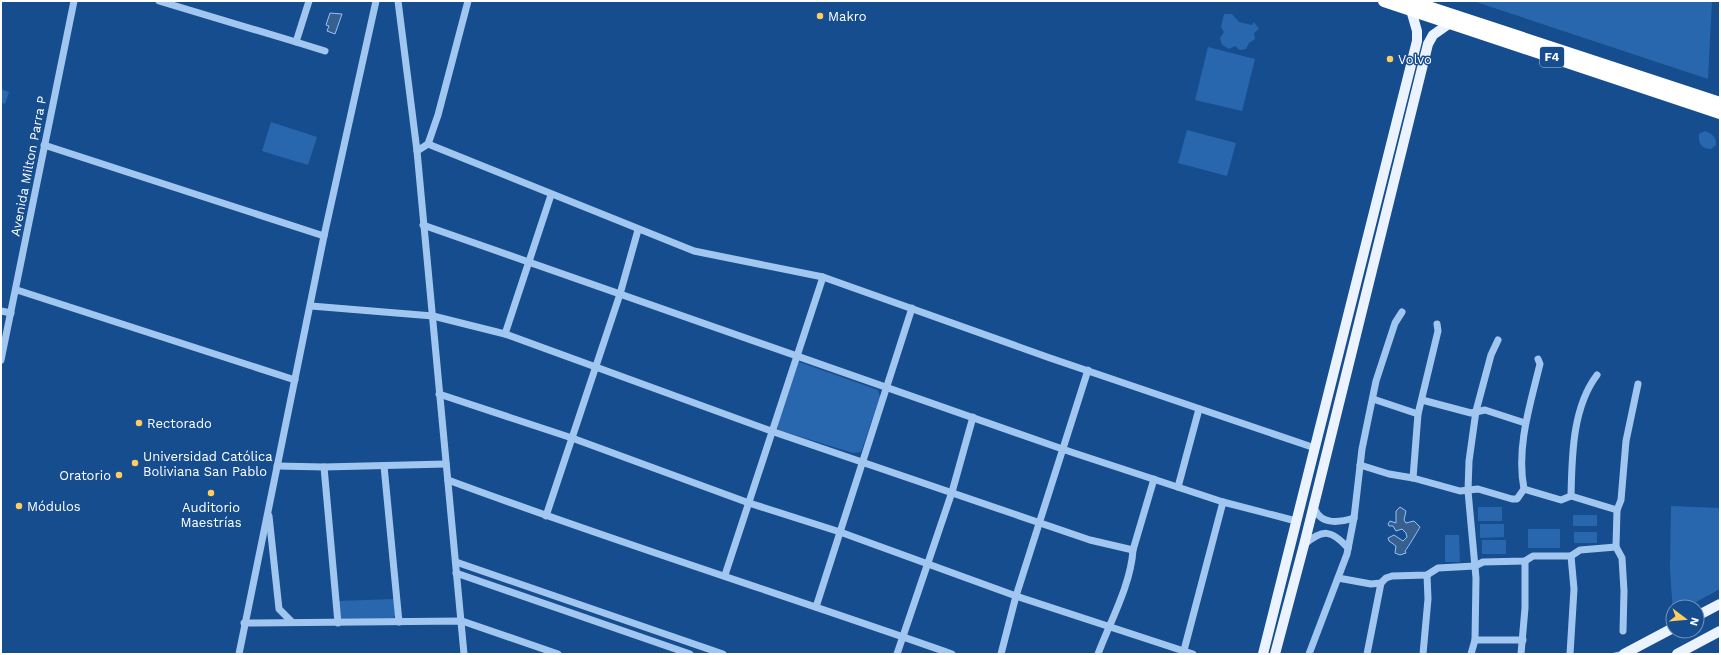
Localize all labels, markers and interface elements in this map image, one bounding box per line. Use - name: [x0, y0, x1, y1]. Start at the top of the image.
- place label: Makro: [828, 9, 867, 24]
- marker: Makro: [815, 11, 825, 21]
- road number: F4: [1540, 47, 1564, 67]
- place label: Volvo: [1398, 52, 1432, 67]
- marker: Volvo: [1385, 54, 1395, 64]
- street label: Avenida Milton Parra P: [8, 95, 49, 238]
- place label: Rectorado: [147, 416, 212, 431]
- marker: Rectorado: [134, 418, 144, 428]
- place label: Universidad Católica Boliviana San Pablo: [143, 449, 273, 479]
- marker: Universidad Católica Boliviana San Pablo: [130, 458, 140, 468]
- place label: Oratorio: [59, 468, 111, 483]
- marker: Oratorio: [114, 470, 124, 480]
- marker: Auditorio Maestrías: [206, 488, 216, 498]
- place label: Módulos: [27, 499, 81, 514]
- place label: Auditorio Maestrías: [180, 500, 242, 530]
- marker: Módulos: [14, 501, 24, 511]
- north arrow: [1665, 599, 1705, 639]
- text: N: [1687, 616, 1702, 627]

